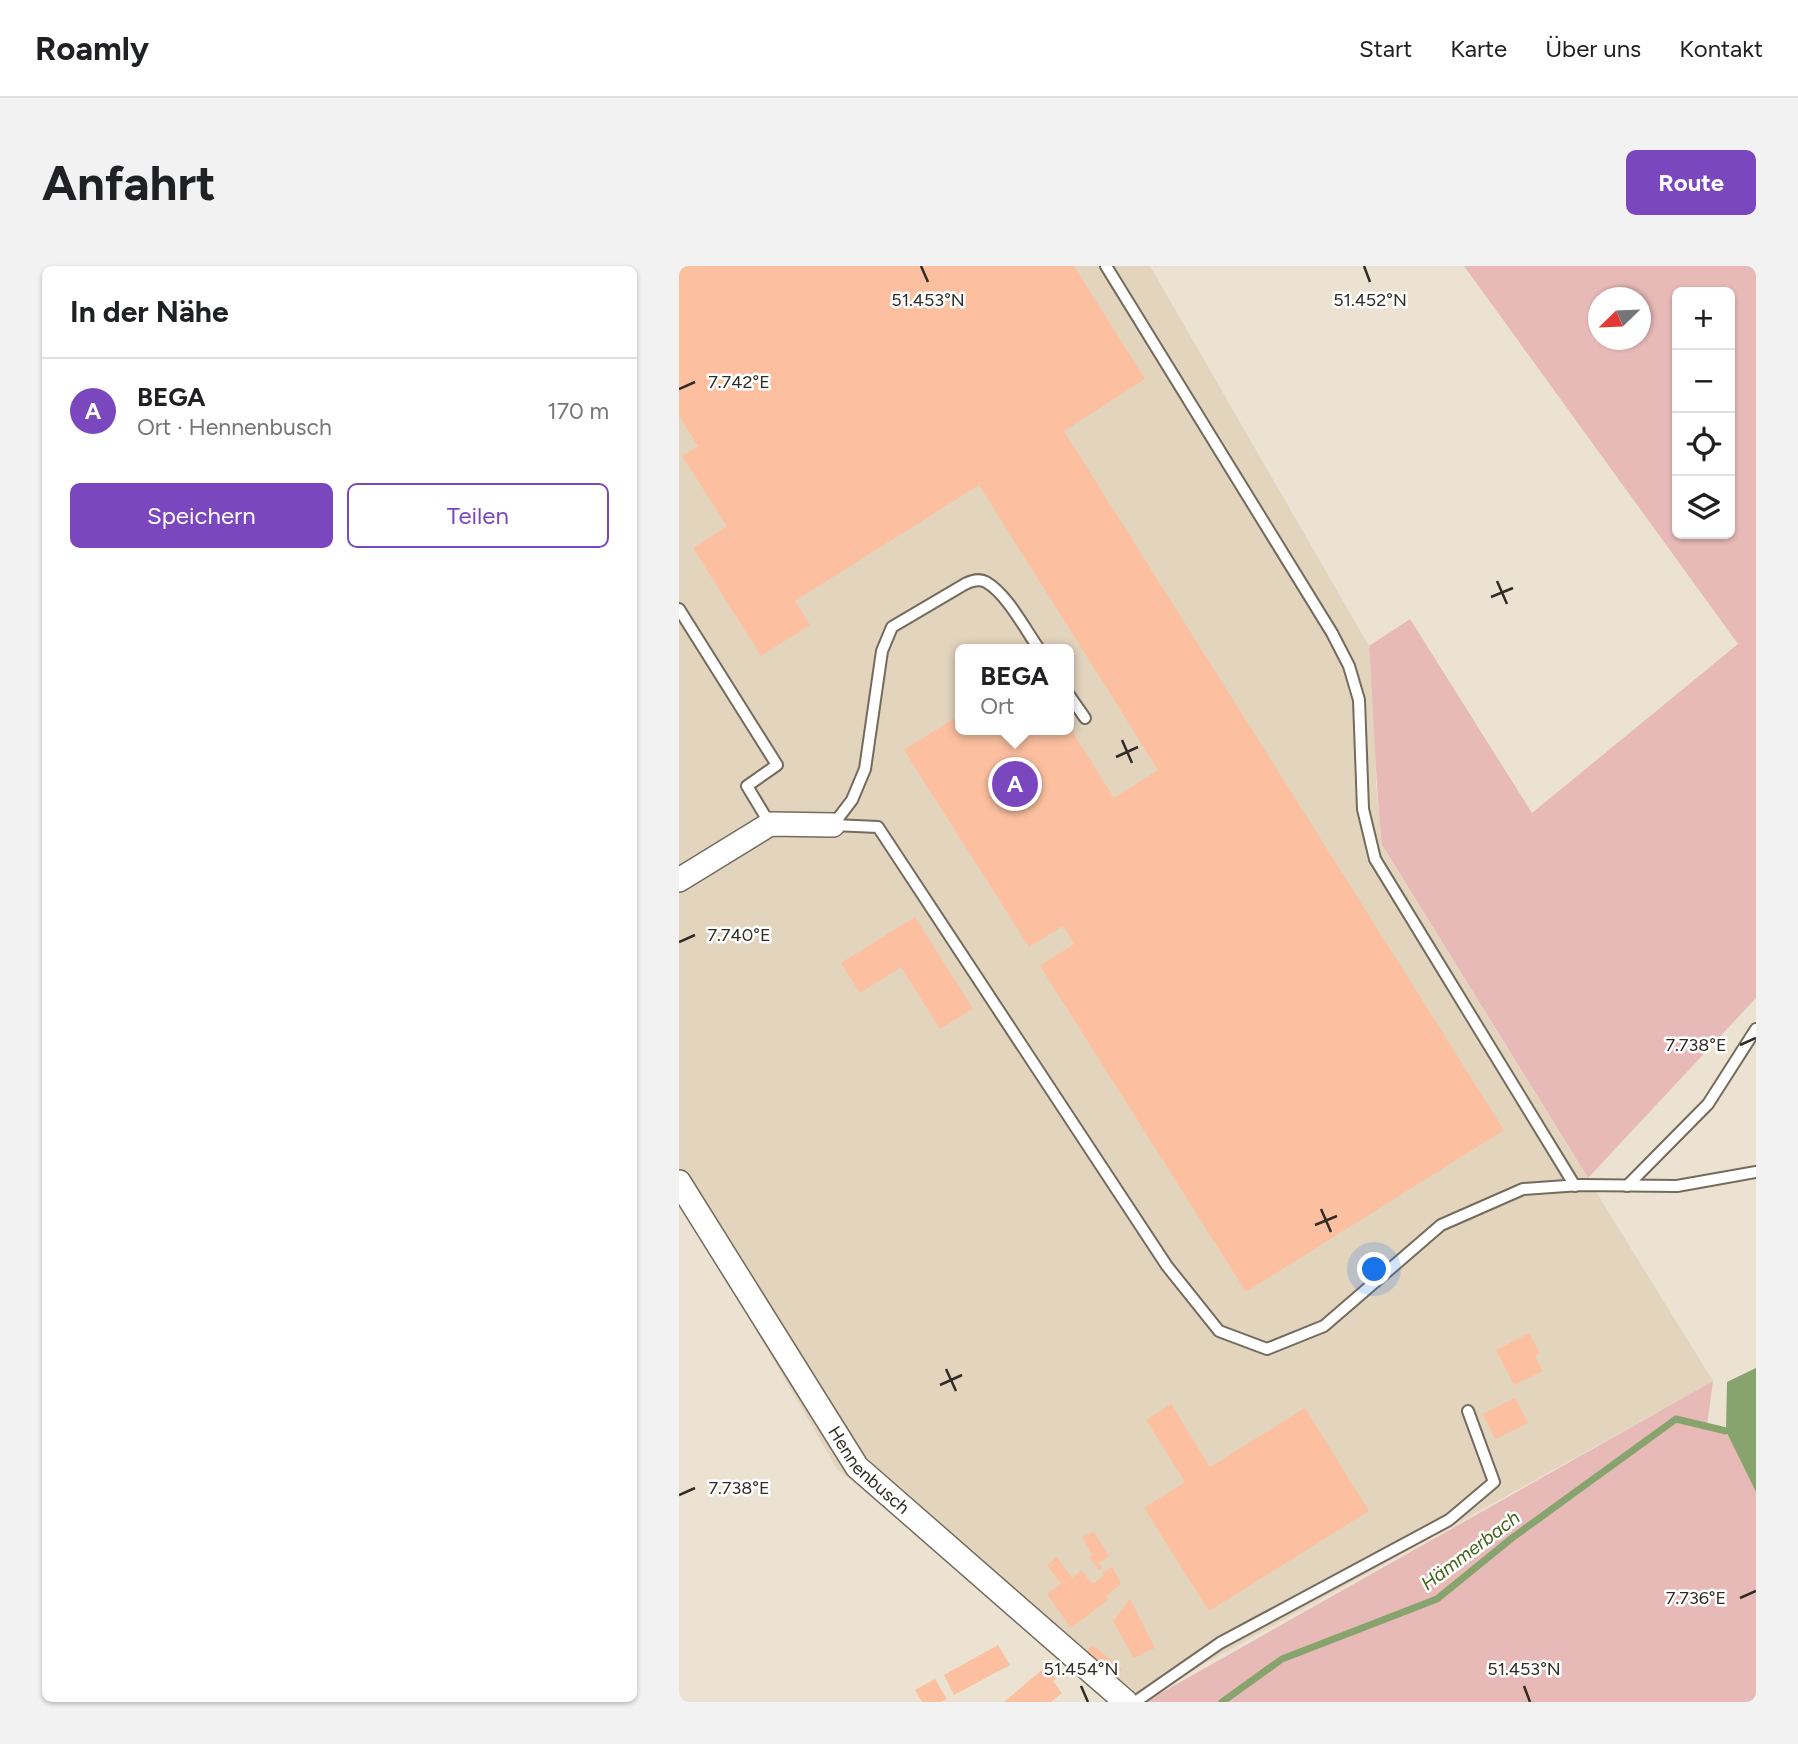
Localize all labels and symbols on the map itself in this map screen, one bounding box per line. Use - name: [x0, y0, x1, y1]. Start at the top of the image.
- north arrow: [1588, 287, 1651, 350]
- text: 51.453°N: [891, 289, 965, 311]
- text: 51.452°N: [1333, 289, 1407, 311]
- text: 7.742°E: [708, 371, 770, 393]
- pin: A: [992, 758, 1038, 810]
- text: 7.740°E: [707, 924, 771, 946]
- text: 7.738°E: [1665, 1034, 1727, 1056]
- your location: [1357, 1252, 1391, 1286]
- street label: Hennenbusch: [823, 1422, 914, 1519]
- text: 7.738°E: [708, 1477, 770, 1499]
- water label: Hämmerbach: [1416, 1506, 1525, 1595]
- text: 7.736°E: [1666, 1587, 1726, 1609]
- text: 51.454°N: [1044, 1658, 1118, 1680]
- text: 51.453°N: [1487, 1658, 1561, 1680]

